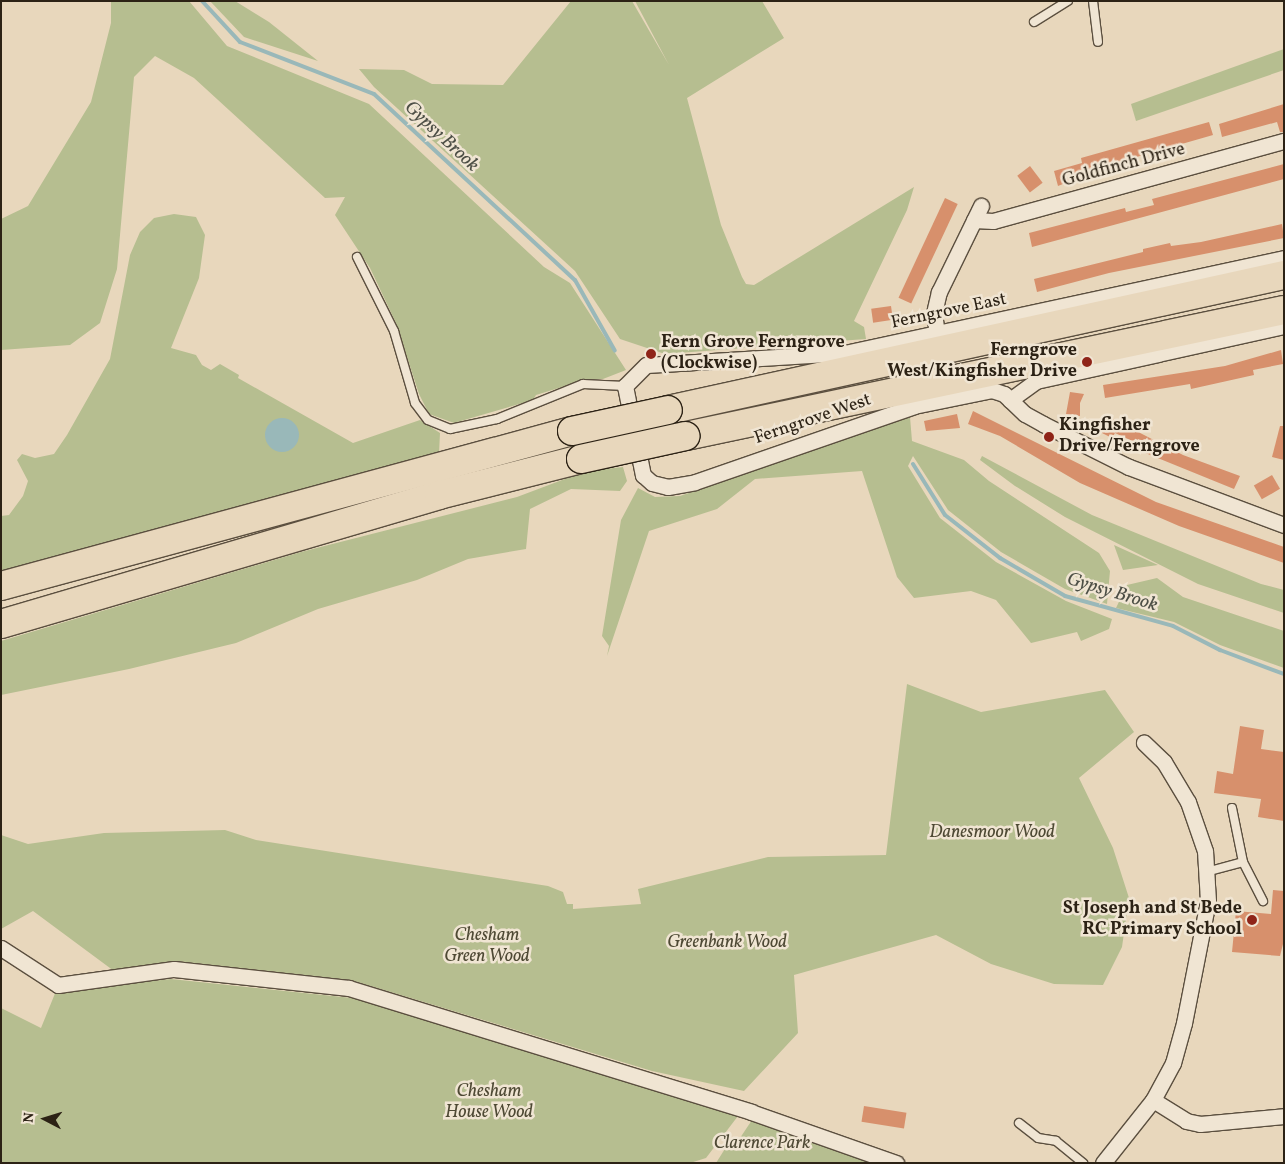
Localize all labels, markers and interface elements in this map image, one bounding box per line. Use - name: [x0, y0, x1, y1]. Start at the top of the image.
- water label: Gypsy Brook: [399, 97, 483, 177]
- street label: Goldfinch Drive: [1060, 139, 1188, 193]
- street label: Ferngrove East: [889, 289, 1009, 335]
- place label: Fern Grove Ferngrove (Clockwise): [661, 333, 845, 376]
- place label: Ferngrove West/Kingfisher Drive: [887, 341, 1077, 384]
- marker: Fern Grove Ferngrove (Clockwise): [645, 348, 657, 360]
- marker: Ferngrove West/Kingfisher Drive: [1081, 356, 1093, 368]
- street label: Ferngrove West: [751, 390, 875, 450]
- place label: Kingfisher Drive/Ferngrove: [1059, 416, 1200, 458]
- marker: Kingfisher Drive/Ferngrove: [1043, 431, 1055, 443]
- water label: Gypsy Brook: [1064, 568, 1160, 618]
- park label: Danesmoor Wood: [929, 822, 1055, 844]
- place label: St Joseph and St Bede RC Primary School: [1063, 899, 1242, 942]
- marker: St Joseph and St Bede RC Primary School: [1246, 914, 1258, 926]
- park label: Chesham Green Wood: [444, 926, 530, 969]
- park label: Greenbank Wood: [667, 932, 787, 954]
- park label: Chesham House Wood: [445, 1082, 533, 1124]
- north arrow: [20, 1094, 70, 1144]
- text: N: [20, 1112, 39, 1124]
- park label: Clarence Park: [714, 1133, 810, 1155]

